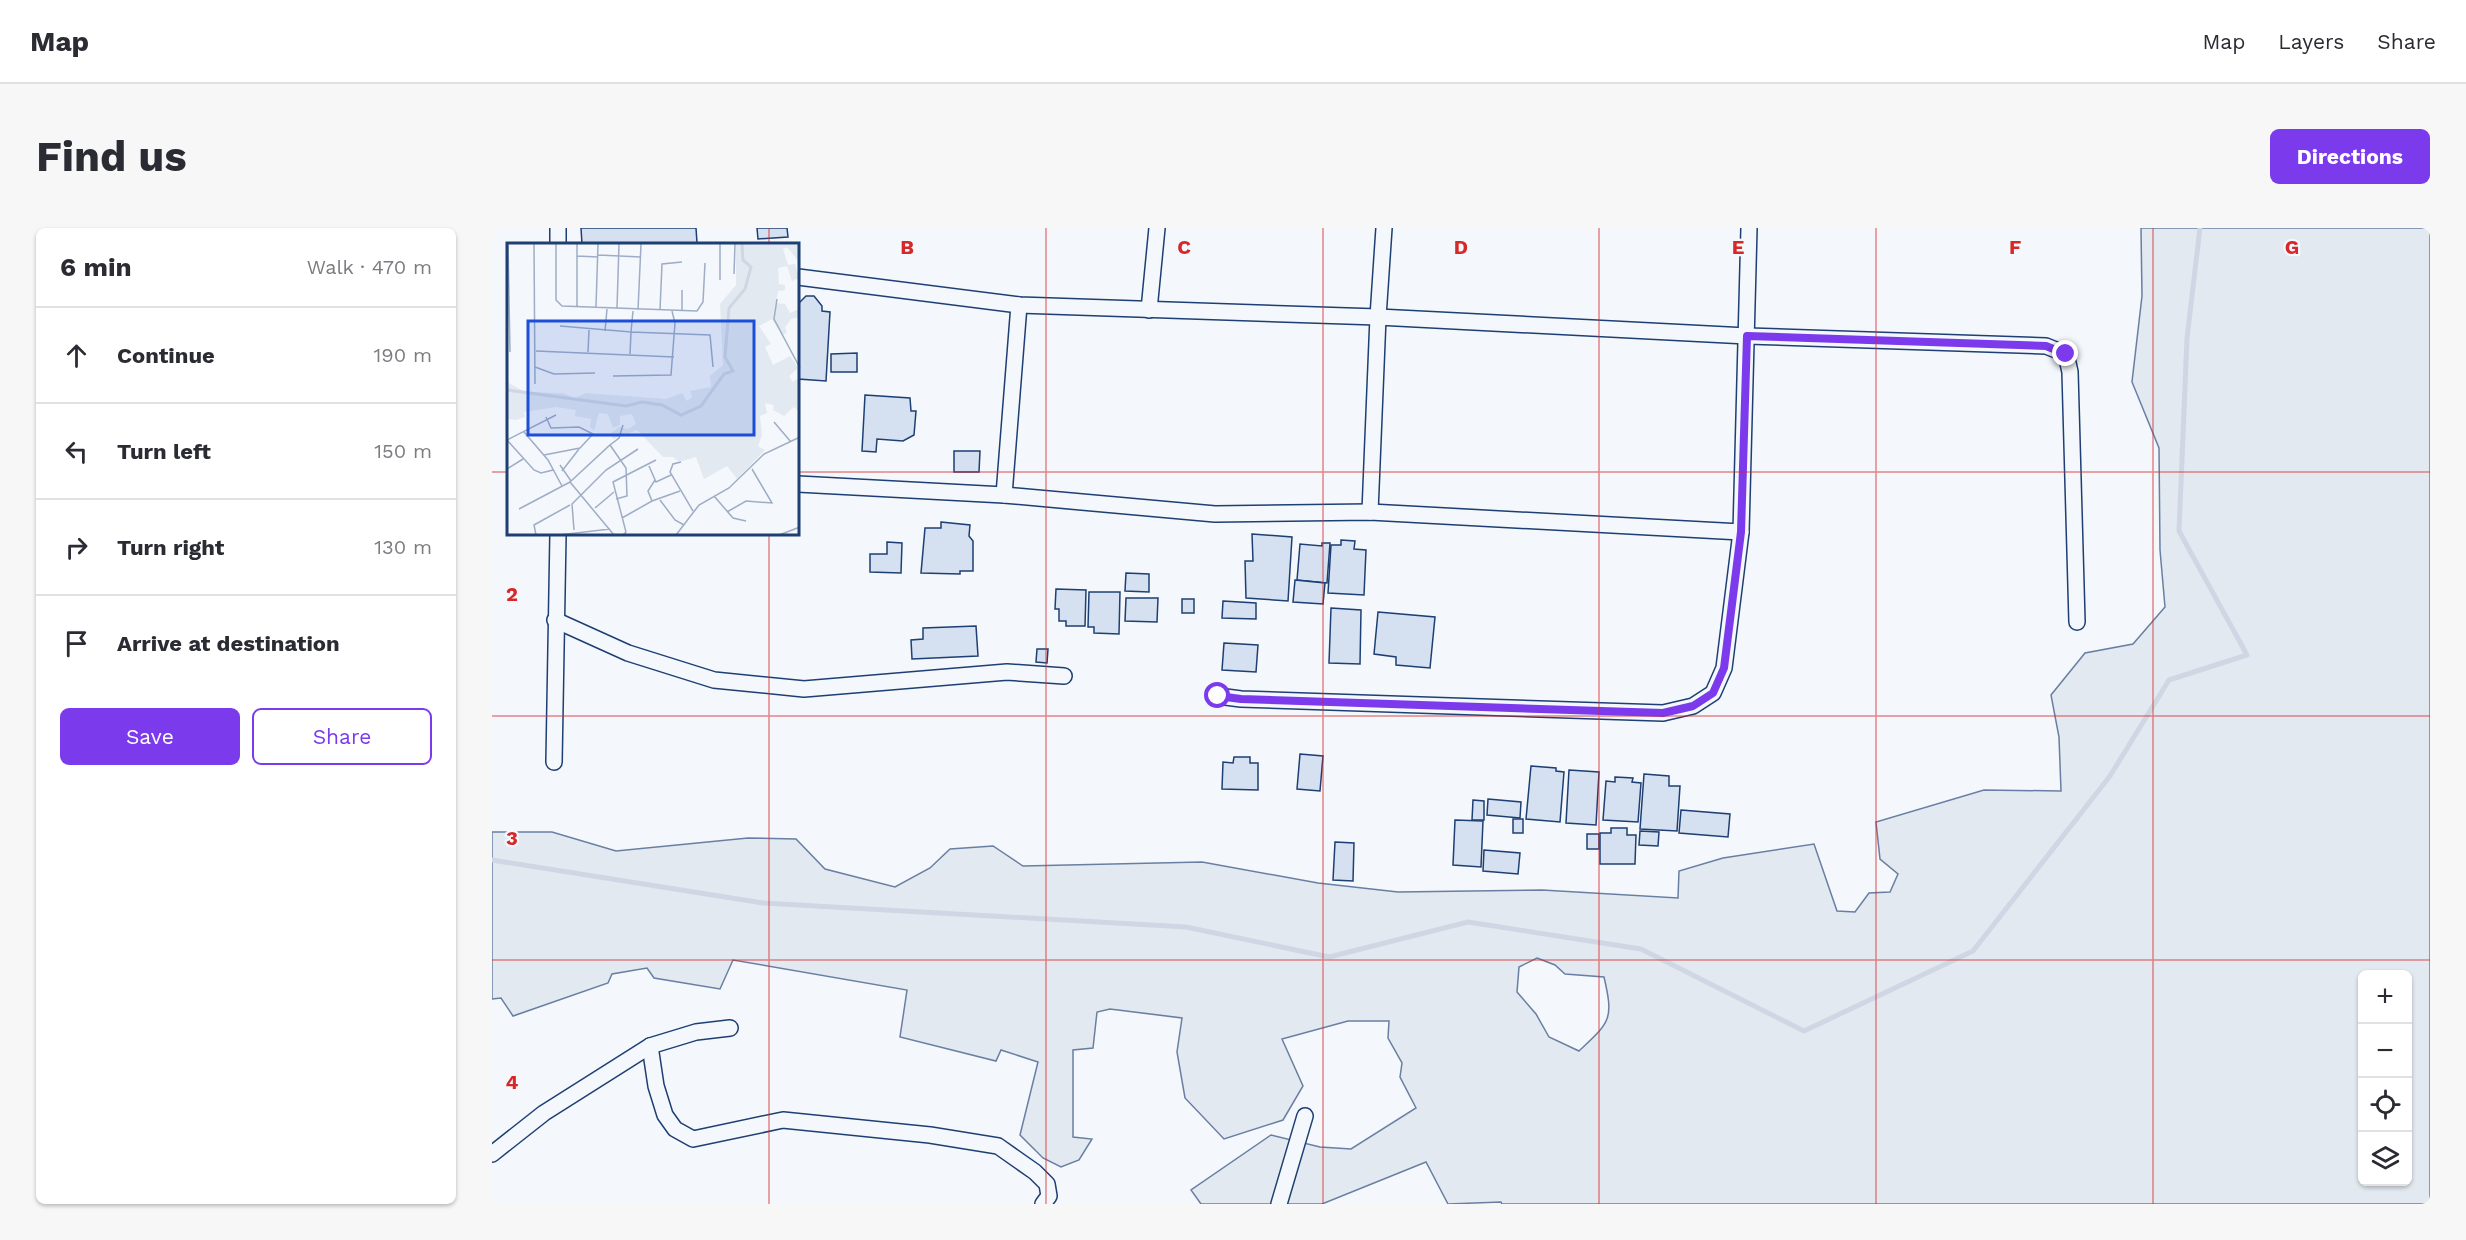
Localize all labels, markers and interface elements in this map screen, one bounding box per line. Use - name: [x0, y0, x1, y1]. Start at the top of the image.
- text: Map: [30, 25, 89, 58]
- text: Map: [2202, 29, 2245, 54]
- text: Layers: [2278, 29, 2344, 54]
- text: Share: [2377, 29, 2436, 54]
- button: Directions: [2270, 129, 2430, 184]
- text: Find us: [36, 132, 187, 181]
- text: B: [900, 235, 914, 259]
- text: C: [1177, 235, 1191, 259]
- text: D: [1454, 235, 1468, 259]
- text: E: [1732, 235, 1744, 259]
- text: F: [2009, 235, 2021, 259]
- text: G: [2285, 235, 2299, 259]
- inset map: [507, 243, 800, 536]
- text: 6 min: [60, 252, 132, 282]
- text: Walk · 470 m: [307, 255, 432, 279]
- icon: ahead: [60, 339, 93, 372]
- route end: [2052, 340, 2078, 366]
- text: Continue: [117, 343, 215, 368]
- text: 190 m: [374, 343, 432, 367]
- icon: left: [60, 435, 93, 468]
- text: Turn left: [117, 439, 211, 464]
- text: 150 m: [374, 439, 432, 463]
- icon: right: [60, 531, 93, 564]
- text: Turn right: [117, 535, 224, 560]
- text: 130 m: [374, 535, 432, 559]
- text: 2: [506, 582, 518, 606]
- icon: arrive: [60, 627, 93, 660]
- text: Arrive at destination: [117, 631, 340, 656]
- route start: [1204, 682, 1230, 708]
- button: Save: [60, 708, 240, 765]
- button: Share: [252, 708, 432, 765]
- text: 3: [506, 826, 518, 850]
- map controls: [2358, 970, 2412, 1186]
- button: +: [2358, 970, 2412, 1024]
- button: −: [2358, 1024, 2412, 1078]
- text: 4: [506, 1070, 519, 1094]
- button: locate: [2358, 1078, 2412, 1132]
- button: layers: [2358, 1132, 2412, 1186]

